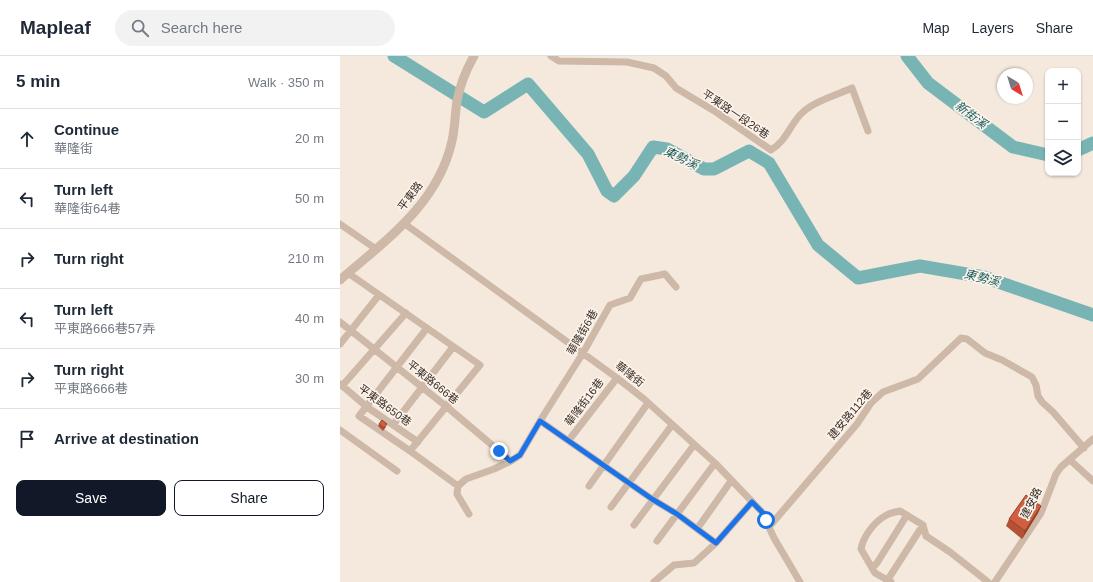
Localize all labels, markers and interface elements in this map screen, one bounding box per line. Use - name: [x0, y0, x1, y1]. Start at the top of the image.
- search box: [115, 10, 395, 46]
- text: Mapleaf: [20, 17, 91, 38]
- icon: search: [129, 17, 151, 39]
- text: Search here: [161, 19, 242, 36]
- text: Map: [922, 20, 950, 36]
- text: Layers: [972, 20, 1014, 36]
- text: Share: [1036, 20, 1073, 36]
- north arrow: [997, 68, 1033, 104]
- map controls: [1045, 68, 1081, 176]
- button: +: [1045, 68, 1081, 104]
- text: 5 min: [16, 72, 60, 91]
- text: Walk · 350 m: [248, 75, 324, 90]
- street label: 平東路一段26巷: [700, 87, 772, 141]
- water label: 新街溪: [952, 99, 991, 133]
- button: −: [1045, 104, 1081, 140]
- text: Continue: [54, 121, 119, 138]
- icon: ahead: [16, 128, 38, 150]
- text: 20 m: [295, 131, 324, 146]
- button: layers: [1045, 140, 1081, 176]
- text: 華隆街: [54, 141, 93, 156]
- water label: 東勢溪: [662, 144, 702, 173]
- street label: 平東路: [395, 179, 425, 213]
- text: Turn left: [54, 181, 113, 198]
- icon: left: [16, 188, 38, 210]
- text: 50 m: [295, 191, 324, 206]
- text: 華隆街64巷: [54, 201, 120, 216]
- icon: right: [16, 248, 38, 270]
- text: Turn right: [54, 250, 124, 267]
- text: 210 m: [288, 251, 324, 266]
- water label: 東勢溪: [963, 267, 1003, 290]
- text: Turn left: [54, 301, 113, 318]
- street label: 華隆街6巷: [564, 307, 600, 357]
- icon: left: [16, 308, 38, 330]
- text: 40 m: [295, 311, 324, 326]
- text: 平東路666巷57弄: [54, 321, 155, 336]
- street label: 平東路666巷: [405, 358, 461, 406]
- street label: 華隆街: [613, 359, 647, 389]
- text: Turn right: [54, 361, 124, 378]
- icon: right: [16, 368, 38, 390]
- text: 30 m: [295, 371, 324, 386]
- street label: 華隆街16巷: [562, 376, 606, 428]
- text: 平東路666巷: [54, 381, 128, 396]
- street label: 平東路650巷: [356, 382, 414, 428]
- street label: 建安路112巷: [826, 387, 874, 441]
- icon: arrive: [16, 428, 38, 450]
- text: Arrive at destination: [54, 430, 199, 447]
- route end: [490, 442, 508, 460]
- button: Save: [16, 480, 166, 516]
- button: Share: [174, 480, 324, 516]
- street label: 建安路: [1018, 486, 1044, 520]
- route start: [757, 511, 775, 529]

